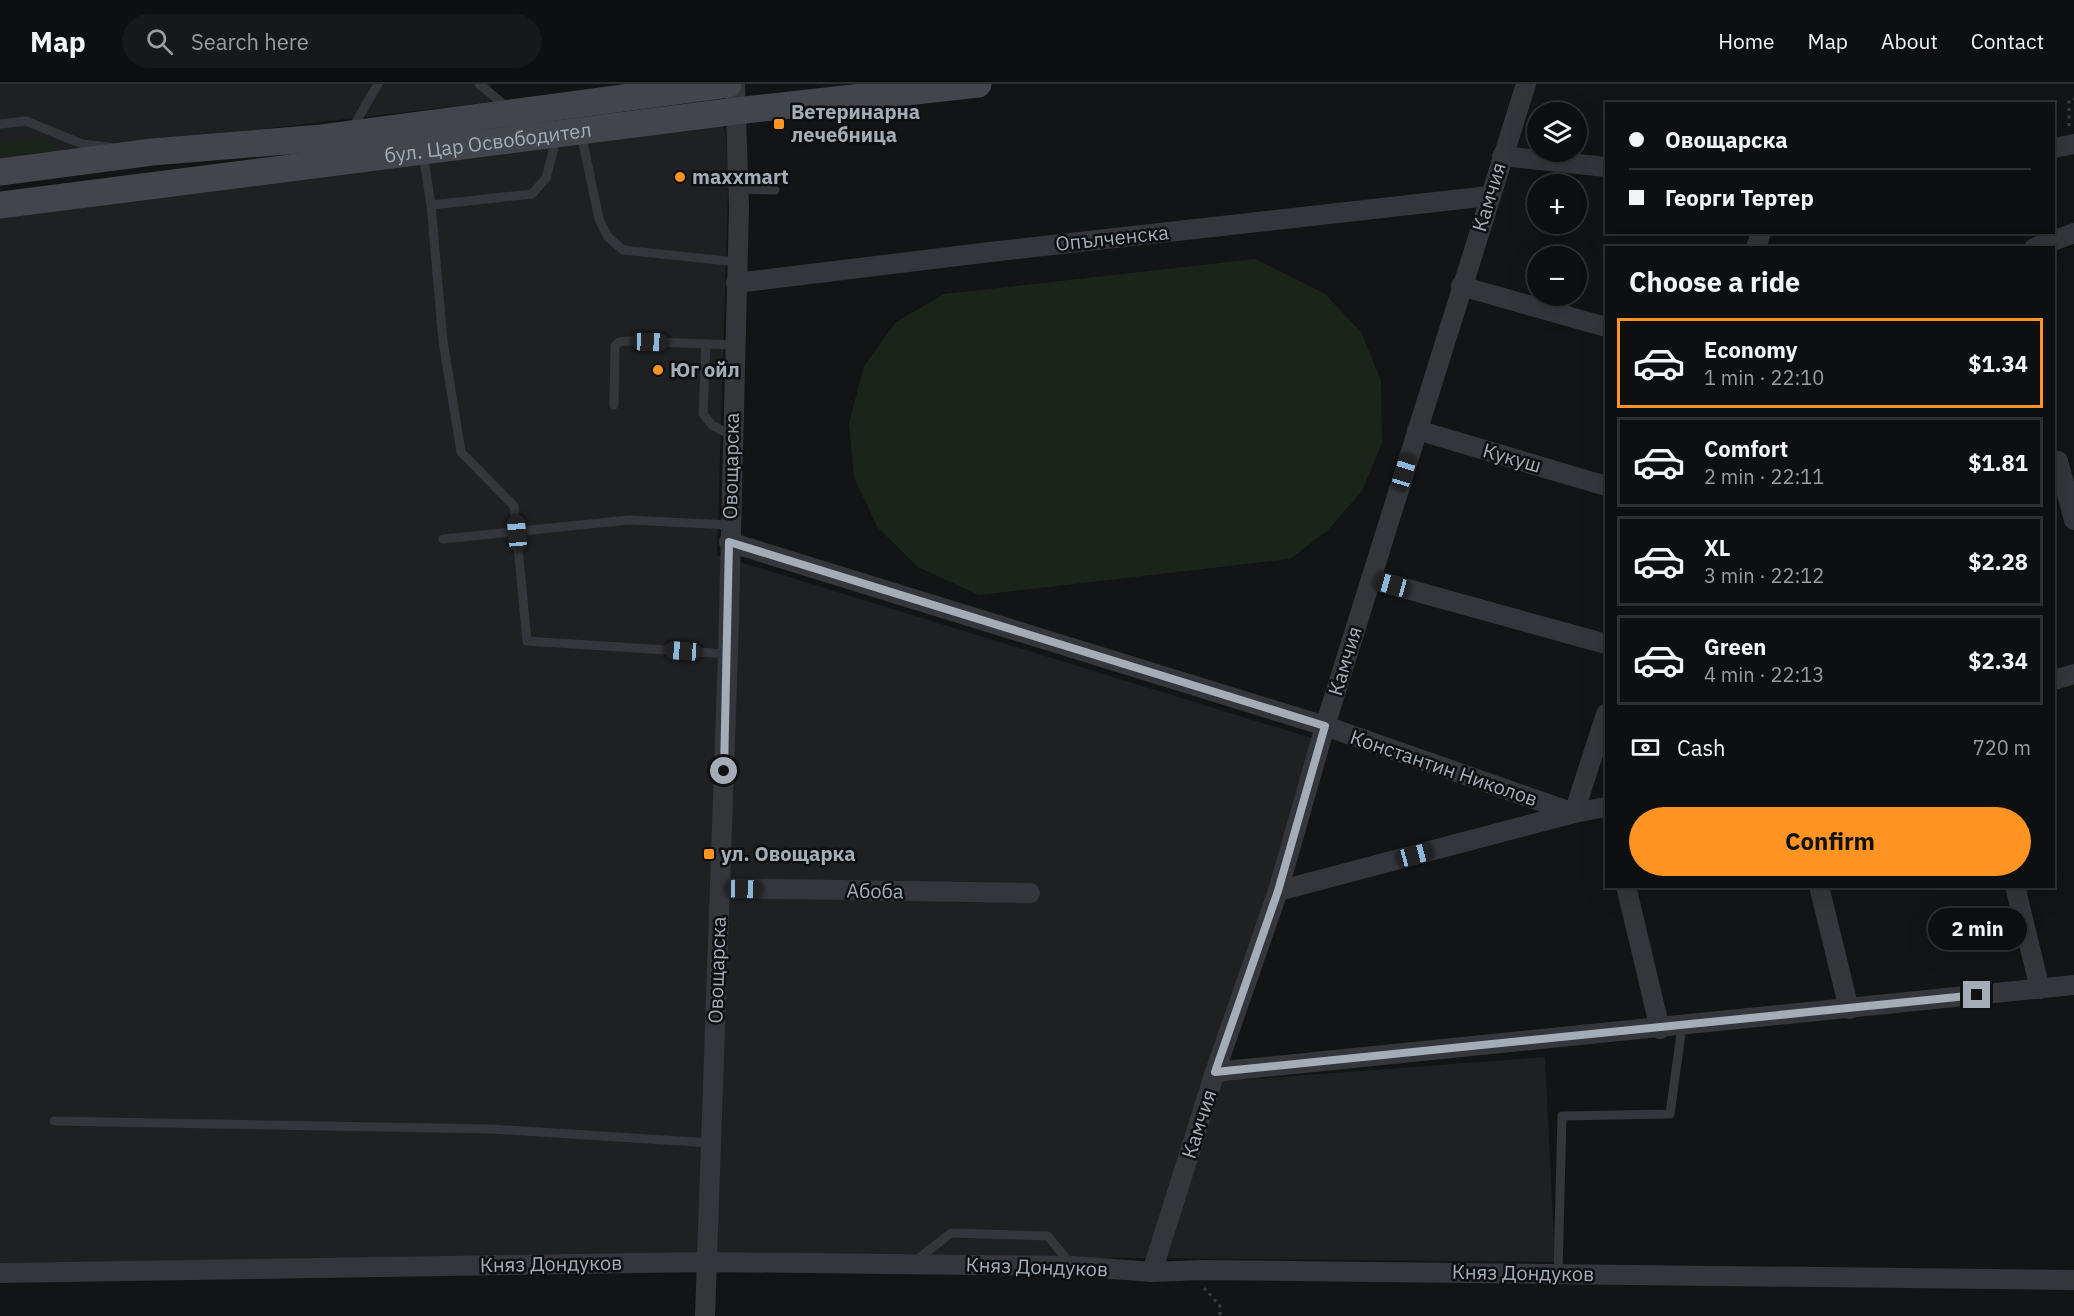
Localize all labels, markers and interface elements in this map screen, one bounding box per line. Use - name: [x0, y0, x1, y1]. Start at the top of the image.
- search box: [122, 14, 542, 68]
- text: Map: [30, 23, 86, 60]
- icon: search: [143, 25, 176, 58]
- text: Search here: [191, 27, 309, 56]
- text: Home: [1718, 27, 1775, 55]
- text: Map: [1808, 27, 1848, 55]
- text: About: [1881, 27, 1938, 55]
- text: Contact: [1971, 27, 2044, 55]
- place label: Ветеринарна лечебница: [791, 98, 920, 148]
- map controls: [1527, 102, 1587, 306]
- button: layers: [1527, 102, 1587, 162]
- street label: бул. Цар Освободител: [383, 116, 593, 169]
- marker: Ветеринарна лечебница: [772, 117, 786, 131]
- text: Овощарска: [1665, 125, 1788, 154]
- street label: Камчия: [1465, 159, 1512, 235]
- place label: maxxmart: [692, 163, 789, 190]
- marker: maxxmart: [673, 170, 687, 184]
- button: +: [1527, 174, 1587, 234]
- text: Георги Тертер: [1665, 183, 1814, 212]
- street label: Опълченска: [1054, 218, 1170, 257]
- button: −: [1527, 246, 1587, 306]
- text: Choose a ride: [1629, 264, 1800, 299]
- car: [632, 332, 668, 352]
- text: Economy: [1704, 335, 1798, 364]
- icon: car: [1632, 336, 1686, 390]
- text: $1.34: [1968, 349, 2028, 378]
- place label: Юг ойл: [670, 356, 740, 383]
- marker: Юг ойл: [651, 363, 665, 377]
- text: 1 min · 22:10: [1704, 364, 1824, 391]
- street label: Овощарска: [716, 412, 745, 520]
- text: Comfort: [1704, 434, 1788, 463]
- icon: car: [1632, 435, 1686, 489]
- street label: Кукуш: [1480, 436, 1545, 479]
- text: $1.81: [1968, 448, 2028, 477]
- car: [1390, 452, 1418, 492]
- text: 2 min · 22:11: [1704, 463, 1824, 490]
- car: [506, 514, 528, 552]
- text: XL: [1704, 533, 1730, 562]
- icon: car: [1632, 534, 1686, 588]
- text: $2.28: [1968, 547, 2028, 576]
- text: 3 min · 22:12: [1704, 562, 1824, 589]
- car: [1372, 571, 1412, 599]
- street label: Камчия: [1321, 623, 1368, 699]
- text: Green: [1704, 632, 1766, 661]
- icon: car: [1632, 633, 1686, 687]
- car: [664, 641, 702, 661]
- text: $2.34: [1968, 646, 2028, 675]
- text: 4 min · 22:13: [1704, 661, 1824, 688]
- street label: Константин Николов: [1347, 723, 1541, 812]
- icon: cash: [1629, 731, 1662, 764]
- text: Cash: [1677, 733, 1726, 762]
- text: 720 m: [1973, 734, 2031, 761]
- route start: [710, 757, 737, 784]
- button: Confirm: [1629, 807, 2031, 876]
- place label: ул. Овощарка: [721, 840, 856, 867]
- car: [1395, 842, 1435, 868]
- marker: ул. Овощарка: [702, 847, 716, 861]
- street label: Абоба: [846, 877, 904, 905]
- car: [726, 880, 762, 898]
- callout: 2 min: [1928, 908, 2026, 950]
- text: 2 min: [1951, 915, 2004, 942]
- street label: Овощарска: [701, 916, 732, 1024]
- route end: [1963, 981, 1990, 1008]
- street label: Камчия: [1175, 1086, 1222, 1162]
- street label: Княз Дондуков: [480, 1249, 622, 1278]
- street label: Княз Дондуков: [965, 1251, 1109, 1282]
- street label: Княз Дондуков: [1452, 1258, 1594, 1287]

